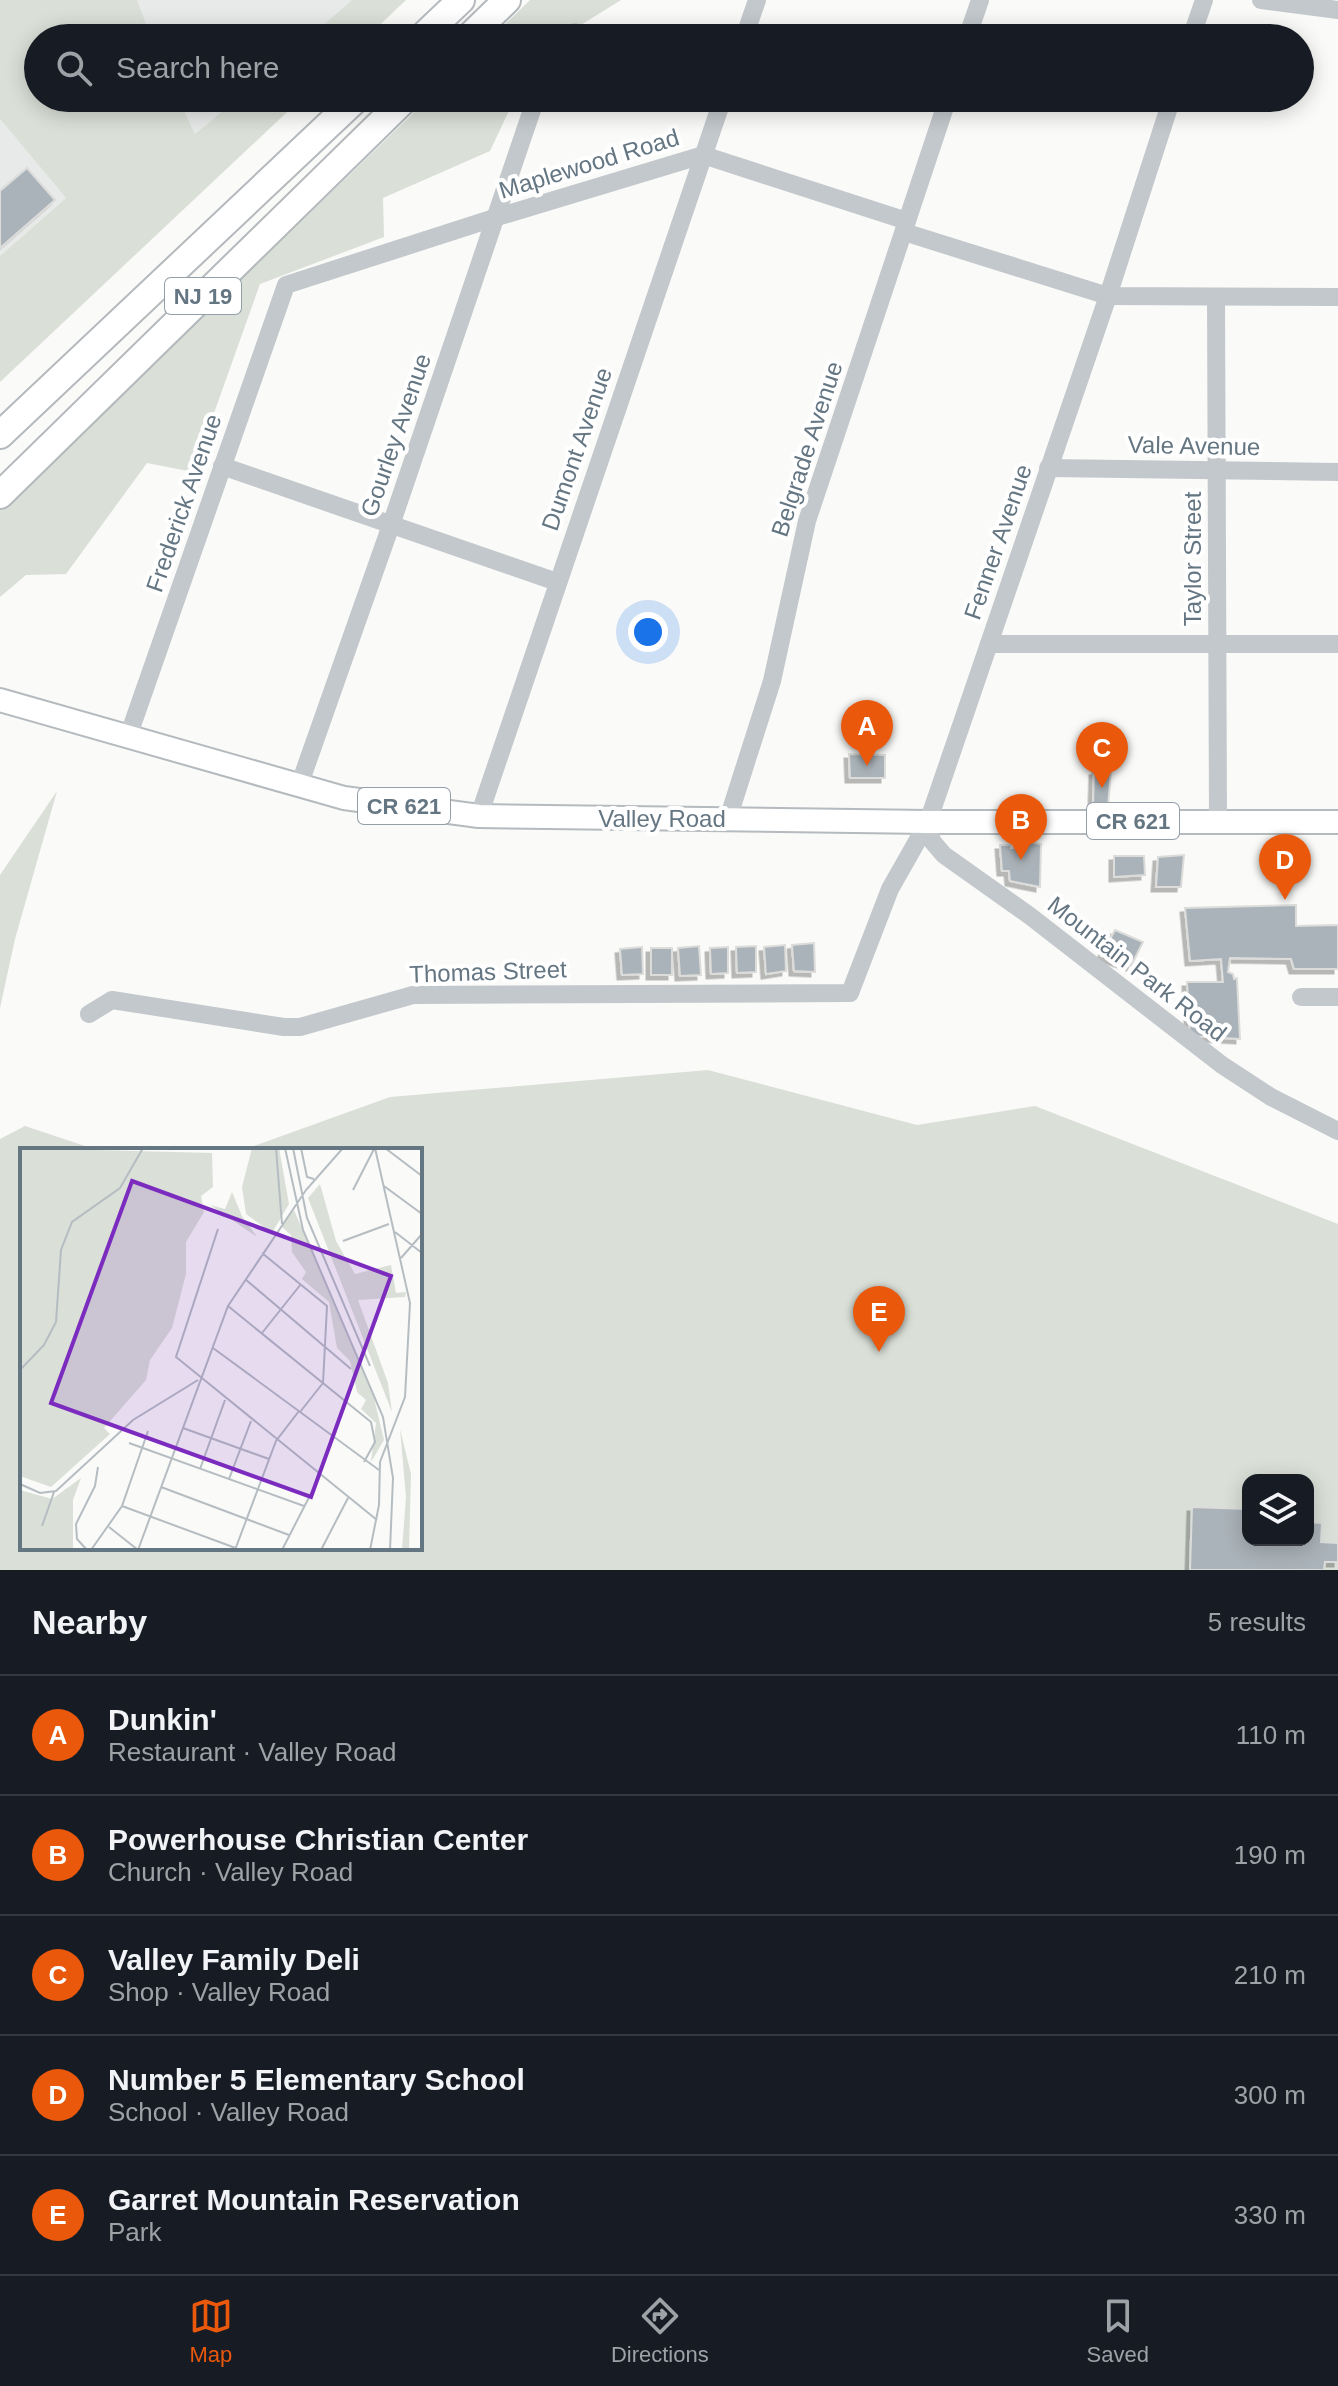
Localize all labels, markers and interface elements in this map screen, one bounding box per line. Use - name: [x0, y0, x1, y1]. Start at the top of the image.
- search box: [24, 24, 1314, 112]
- icon: search: [52, 46, 96, 90]
- text: Search here: [116, 51, 279, 84]
- street label: Maplewood Road: [496, 123, 682, 204]
- road number: NJ 19: [165, 278, 241, 314]
- street label: Gourley Avenue: [355, 350, 436, 520]
- street label: Belgrade Avenue: [766, 358, 848, 540]
- street label: Dumont Avenue: [536, 364, 617, 534]
- street label: Frederick Avenue: [140, 410, 227, 595]
- street label: Vale Avenue: [1128, 431, 1261, 460]
- street label: Fenner Avenue: [958, 461, 1037, 623]
- street label: Taylor Street: [1179, 491, 1206, 626]
- your location: [628, 612, 668, 652]
- pin: A: [841, 700, 893, 766]
- pin: C: [1076, 722, 1128, 788]
- road number: CR 621: [358, 788, 450, 824]
- pin: B: [995, 794, 1047, 860]
- road number: CR 621: [1087, 803, 1179, 839]
- street label: Valley Road: [598, 805, 726, 832]
- pin: D: [1259, 834, 1311, 900]
- street label: Mountain Park Road: [1043, 891, 1232, 1047]
- street label: Thomas Street: [409, 955, 567, 988]
- inset map: [20, 1148, 422, 1550]
- pin: E: [853, 1286, 905, 1352]
- map controls: [1242, 1474, 1314, 1546]
- button: layers: [1242, 1474, 1314, 1546]
- text: Nearby: [32, 1603, 147, 1641]
- text: 5 results: [1208, 1607, 1306, 1637]
- text: Dunkin': [108, 1703, 217, 1736]
- text: A: [49, 1720, 67, 1750]
- text: 110 m: [1236, 1720, 1306, 1750]
- text: Restaurant · Valley Road: [108, 1737, 397, 1767]
- text: Powerhouse Christian Center: [108, 1823, 528, 1856]
- text: B: [49, 1840, 67, 1870]
- text: 190 m: [1234, 1840, 1306, 1870]
- text: Church · Valley Road: [108, 1857, 353, 1887]
- text: Valley Family Deli: [108, 1943, 360, 1976]
- text: C: [49, 1960, 67, 1990]
- text: 210 m: [1234, 1960, 1306, 1990]
- text: Shop · Valley Road: [108, 1977, 330, 2007]
- text: Number 5 Elementary School: [108, 2063, 525, 2096]
- text: D: [49, 2080, 67, 2110]
- text: 300 m: [1234, 2080, 1306, 2110]
- text: School · Valley Road: [108, 2097, 349, 2127]
- text: Garret Mountain Reservation: [108, 2183, 520, 2216]
- text: E: [49, 2200, 67, 2230]
- text: 330 m: [1234, 2200, 1306, 2230]
- text: Park: [108, 2217, 161, 2247]
- tab: Map: [189, 2294, 233, 2368]
- tab: Directions: [611, 2294, 709, 2368]
- tab: Saved: [1087, 2294, 1149, 2368]

